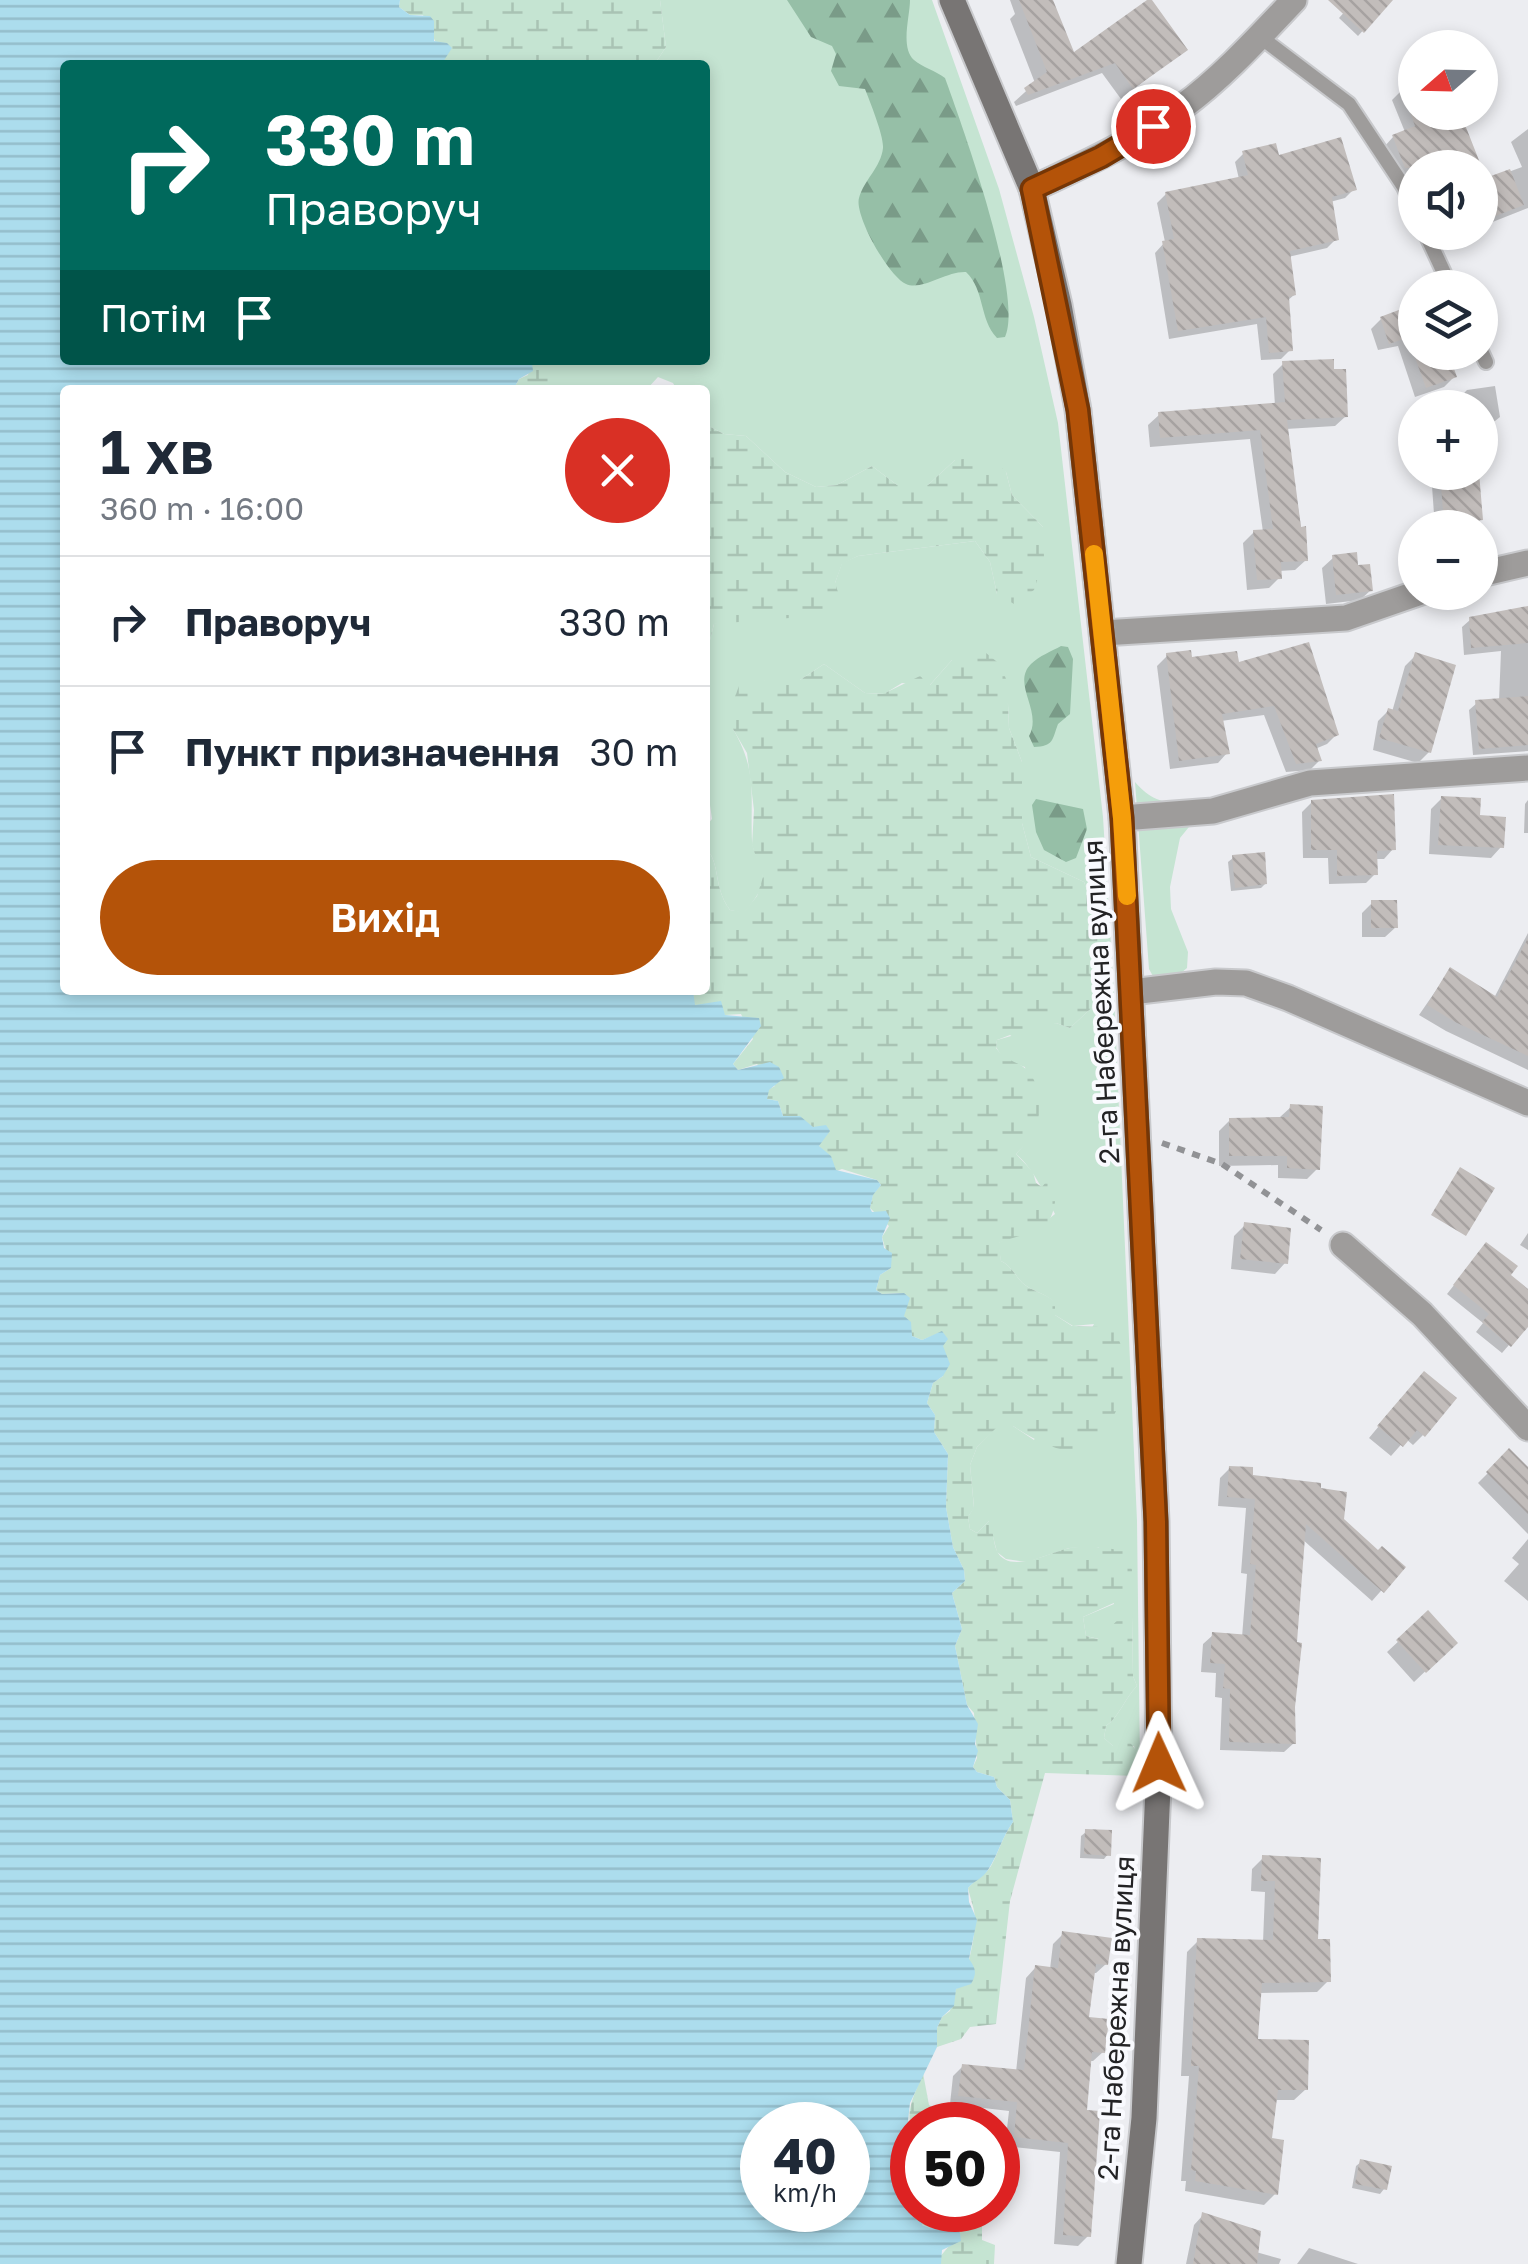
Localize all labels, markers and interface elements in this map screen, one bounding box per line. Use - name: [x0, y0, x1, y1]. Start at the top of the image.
- north arrow: [1398, 30, 1498, 130]
- map controls: [1398, 30, 1498, 610]
- pin: [1111, 84, 1196, 169]
- text: 330 m: [265, 96, 475, 180]
- icon: arrive: [1126, 99, 1181, 154]
- icon: right: [100, 100, 230, 230]
- button: sound: [1398, 150, 1498, 250]
- text: Праворуч: [265, 181, 482, 235]
- button: layers: [1398, 270, 1498, 370]
- icon: arrive: [227, 290, 282, 345]
- text: Потім: [100, 295, 207, 340]
- button: +: [1398, 390, 1498, 490]
- text: 1 хв: [100, 415, 214, 487]
- button: close: [565, 418, 670, 523]
- text: 360 m · 16:00: [100, 489, 304, 527]
- button: −: [1398, 510, 1498, 610]
- icon: right: [100, 594, 155, 649]
- text: Праворуч: [185, 599, 371, 644]
- text: 330 m: [559, 599, 670, 644]
- icon: arrive: [100, 724, 155, 779]
- text: Пункт призначення: [185, 729, 559, 774]
- text: 30 m: [589, 729, 678, 774]
- street label: 2-га Набережна вулиця: [1076, 839, 1125, 1165]
- button: Вихід: [100, 860, 670, 975]
- position arrow: [1107, 1711, 1211, 1815]
- street label: 2-га Набережна вулиця: [1091, 1855, 1140, 2181]
- speed limit sign: 50: [890, 2102, 1020, 2232]
- text: 40: [773, 2125, 837, 2185]
- text: km/h: [773, 2177, 837, 2208]

